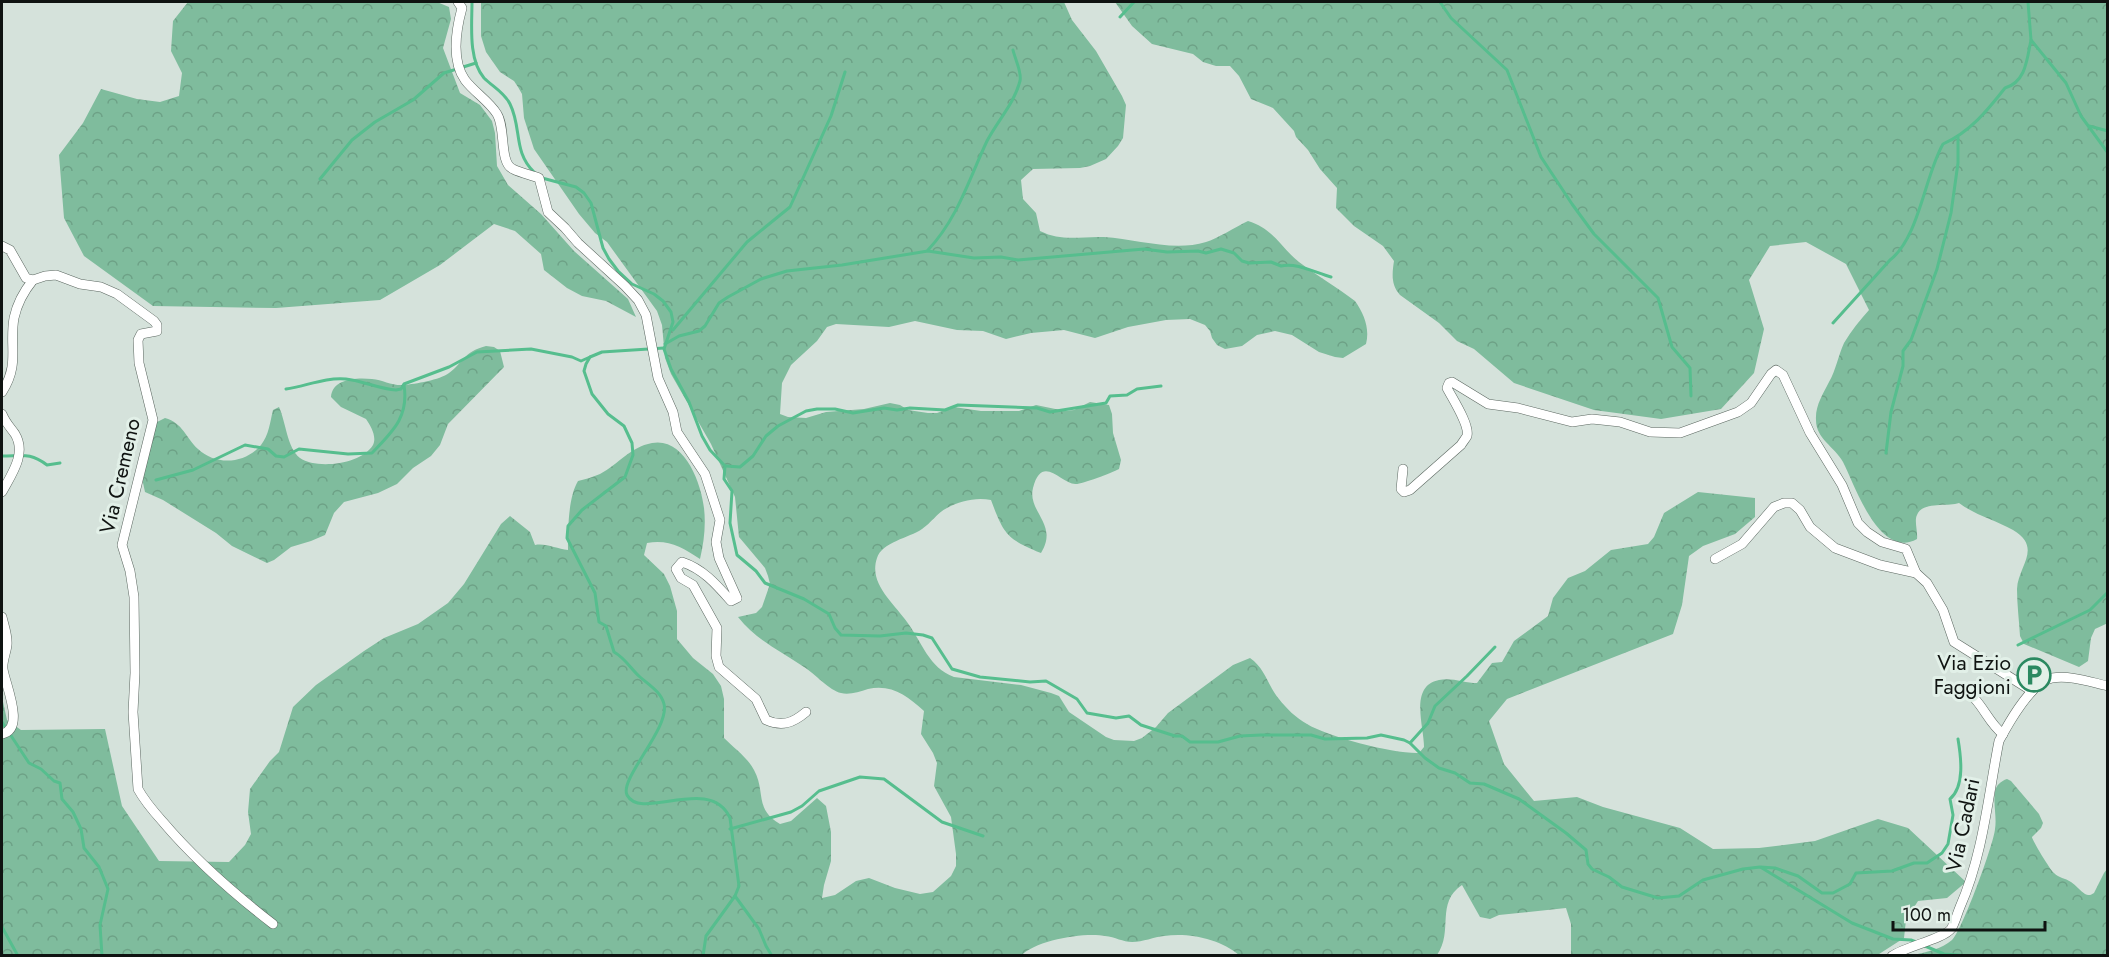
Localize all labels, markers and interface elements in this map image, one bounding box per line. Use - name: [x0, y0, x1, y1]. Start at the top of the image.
- street label: Via Cremeno: [92, 415, 148, 537]
- place label: Via Ezio Faggioni: [1934, 648, 2011, 702]
- parking icon: Via Ezio Faggioni: [2016, 657, 2052, 693]
- street label: Via Cadari: [1938, 775, 1988, 875]
- scale bar: [1893, 894, 2044, 932]
- text: 100 m: [1902, 902, 1951, 928]

